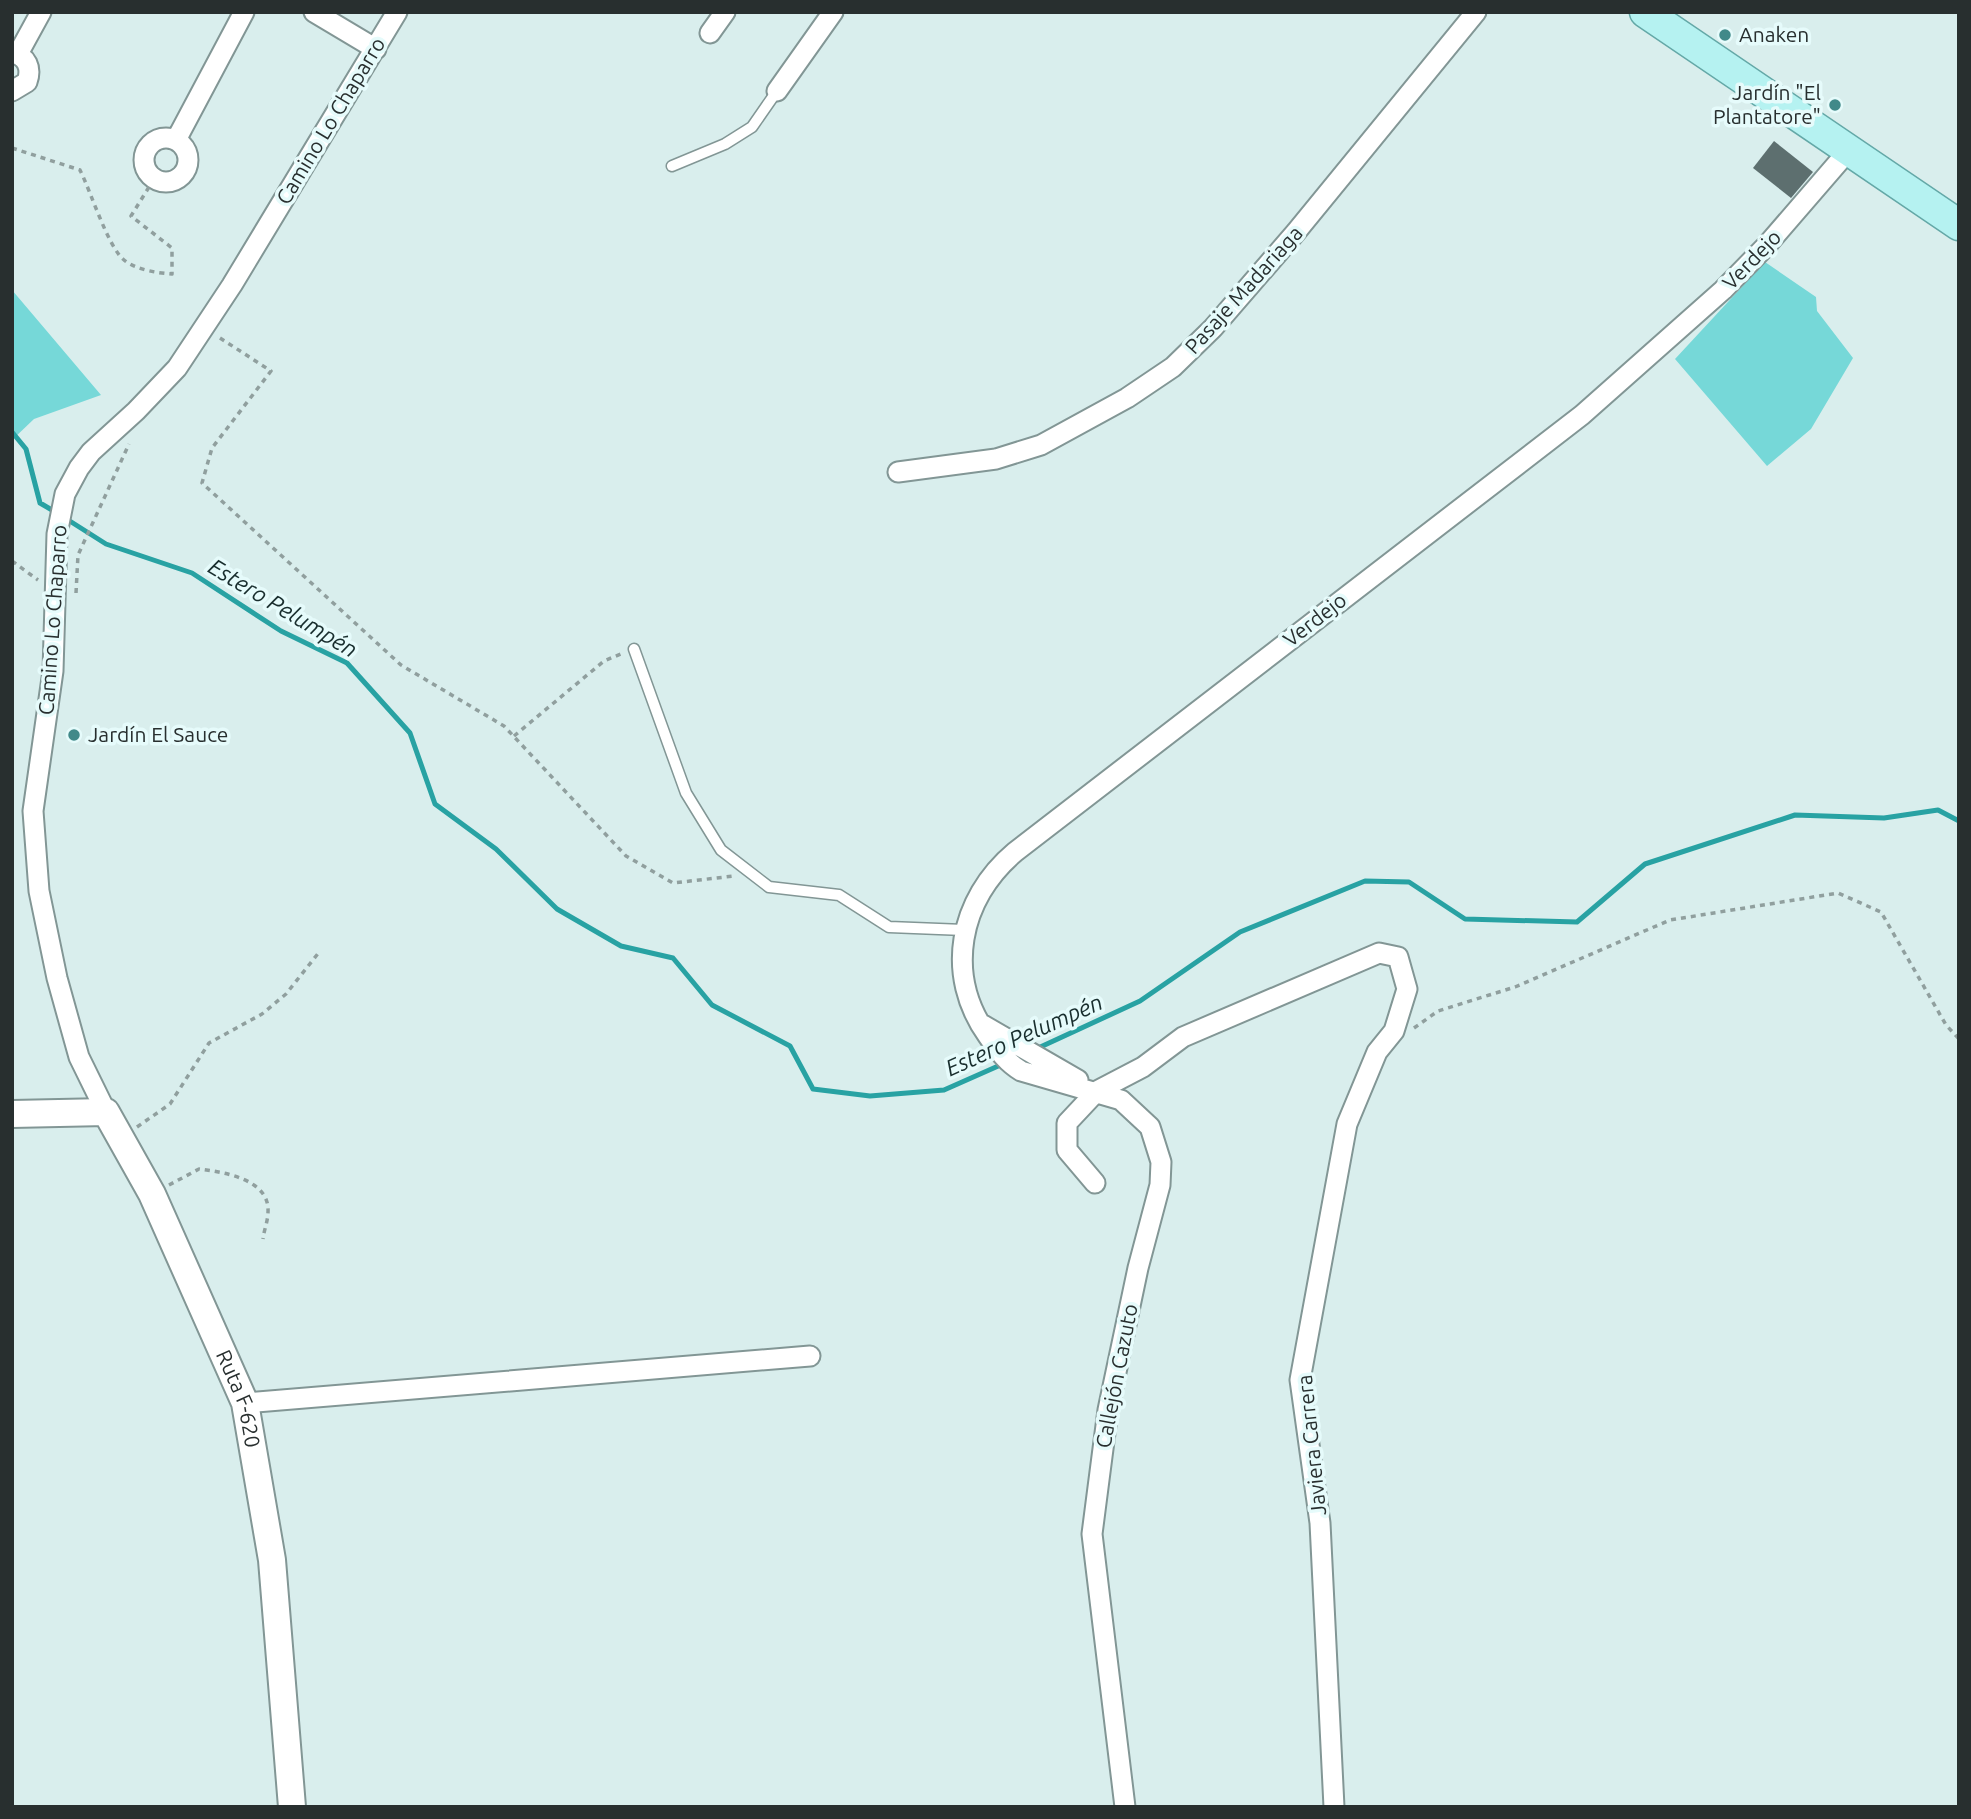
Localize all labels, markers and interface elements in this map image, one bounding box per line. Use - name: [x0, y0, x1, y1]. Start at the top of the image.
- place label: Anaken: [1739, 22, 1809, 46]
- marker: Anaken: [1717, 27, 1733, 43]
- street label: Camino Lo Chaparro: [271, 33, 390, 208]
- place label: Jardín "El Plantatore": [1713, 80, 1821, 128]
- marker: Jardín "El Plantatore": [1827, 97, 1843, 113]
- street label: Pasaje Madariaga: [1180, 221, 1307, 358]
- street label: Verdejo: [1717, 225, 1785, 294]
- street label: Camino Lo Chaparro: [33, 524, 71, 716]
- water label: Estero Pelumpén: [204, 553, 362, 662]
- street label: Verdejo: [1278, 587, 1351, 651]
- place label: Jardín El Sauce: [88, 722, 228, 746]
- marker: Jardín El Sauce: [66, 727, 82, 743]
- water label: Estero Pelumpén: [942, 989, 1106, 1080]
- street label: Callejón Cazuto: [1090, 1302, 1142, 1450]
- street label: Ruta F-620: [212, 1346, 265, 1449]
- street label: Javiera Carrera: [1292, 1373, 1330, 1517]

